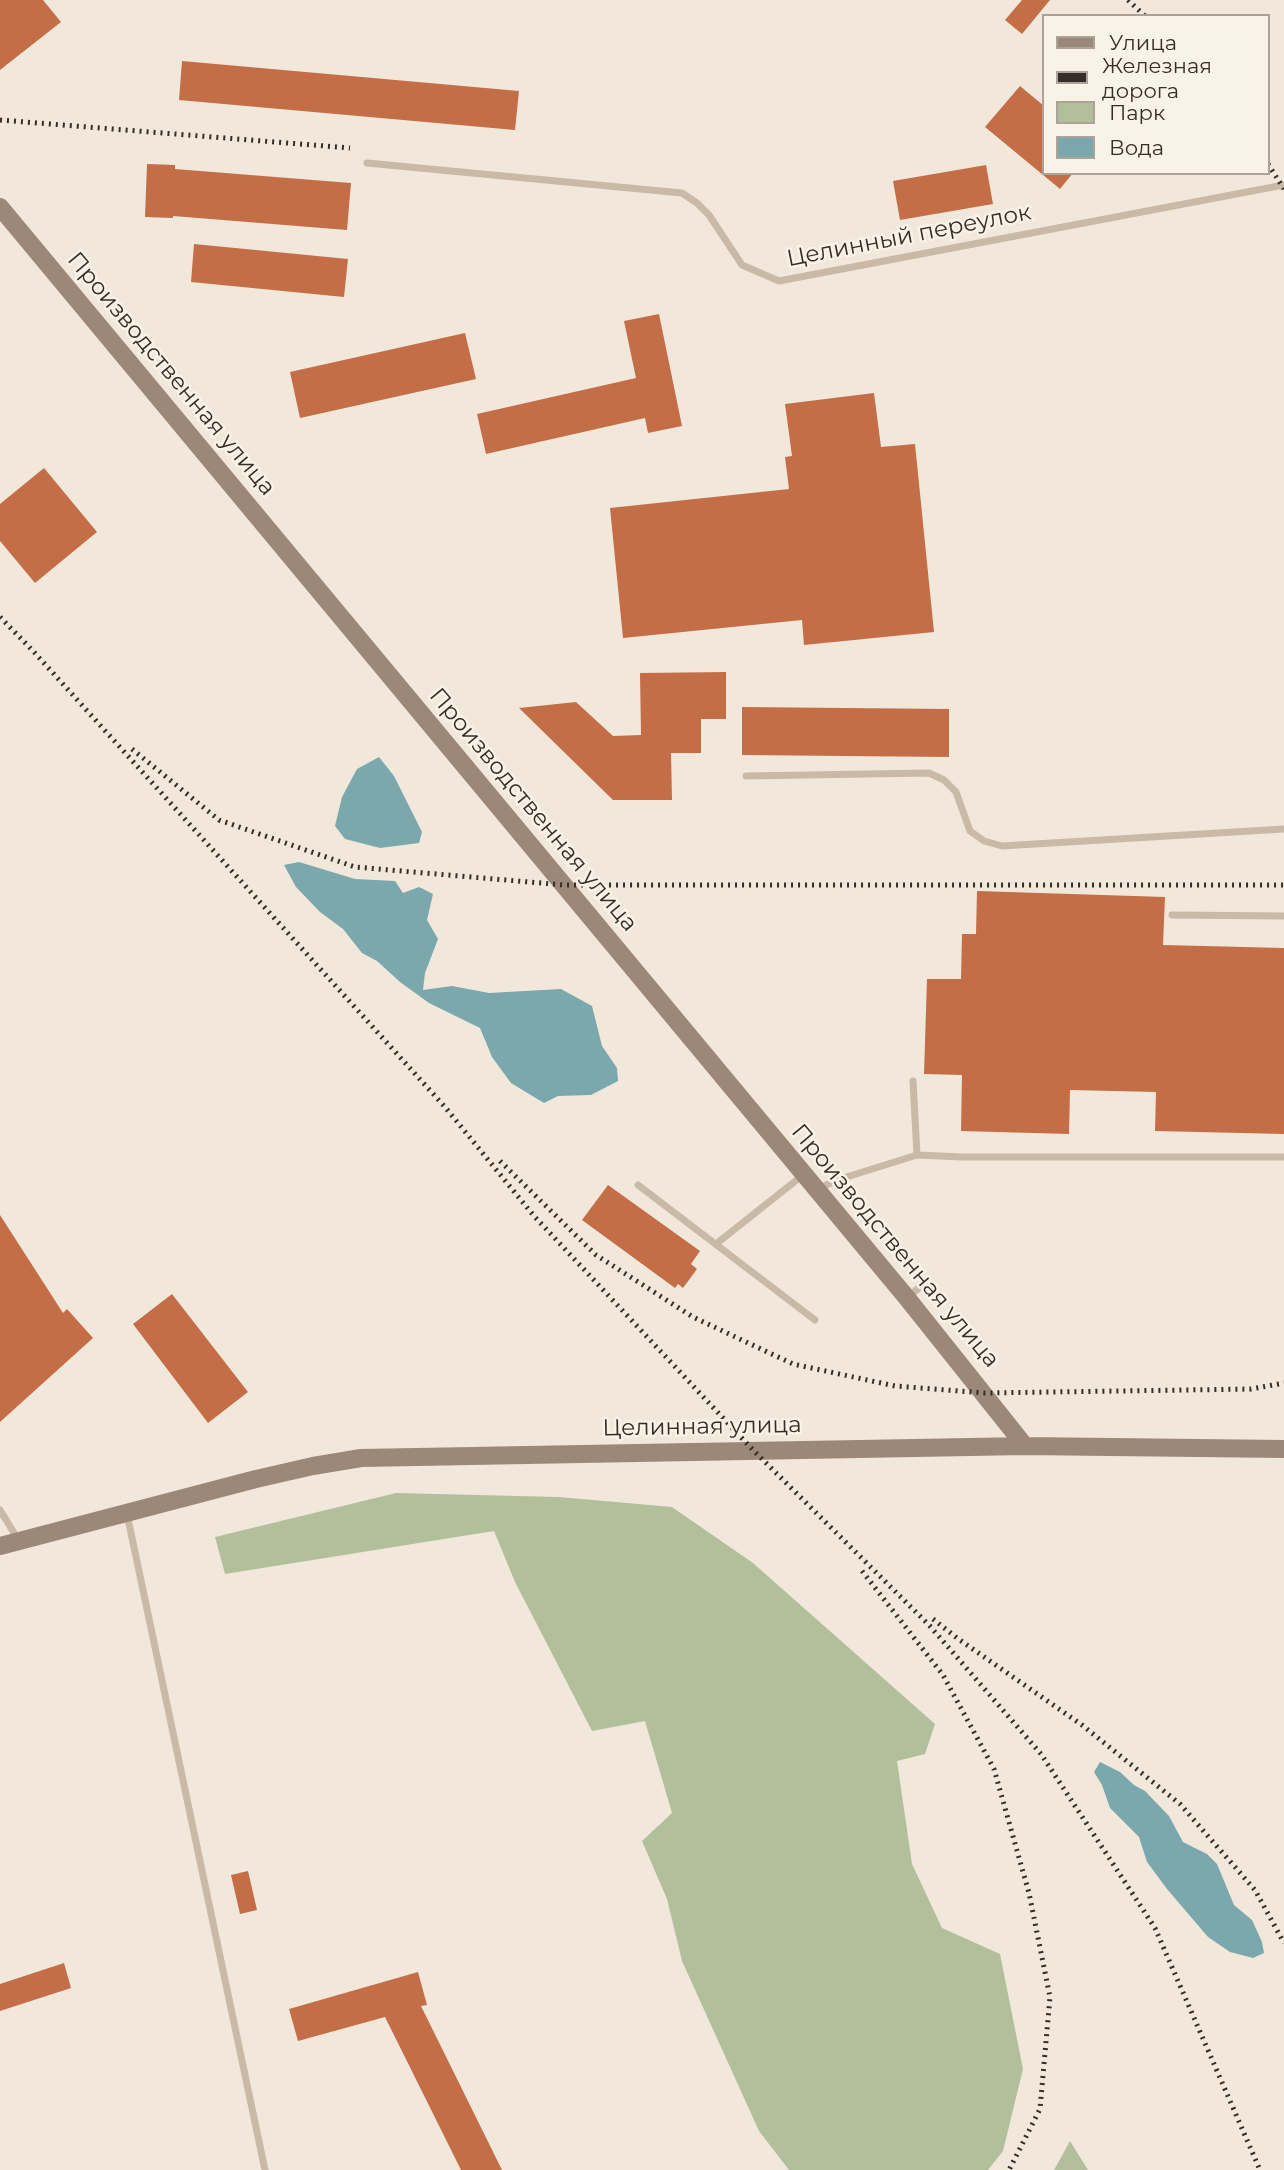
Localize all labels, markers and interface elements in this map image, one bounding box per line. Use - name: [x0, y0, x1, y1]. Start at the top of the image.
- legend: [1042, 14, 1270, 175]
- text: Улица: [1109, 30, 1177, 55]
- text: Железная дорога: [1102, 53, 1212, 103]
- text: Парк: [1109, 100, 1165, 125]
- text: Вода: [1109, 135, 1164, 160]
- street label: Целинный переулок: [785, 199, 1033, 273]
- street label: Производственная улица: [61, 247, 281, 501]
- street label: Производственная улица: [423, 683, 643, 937]
- street label: Производственная улица: [785, 1119, 1005, 1373]
- street label: Целинная улица: [602, 1411, 802, 1443]

